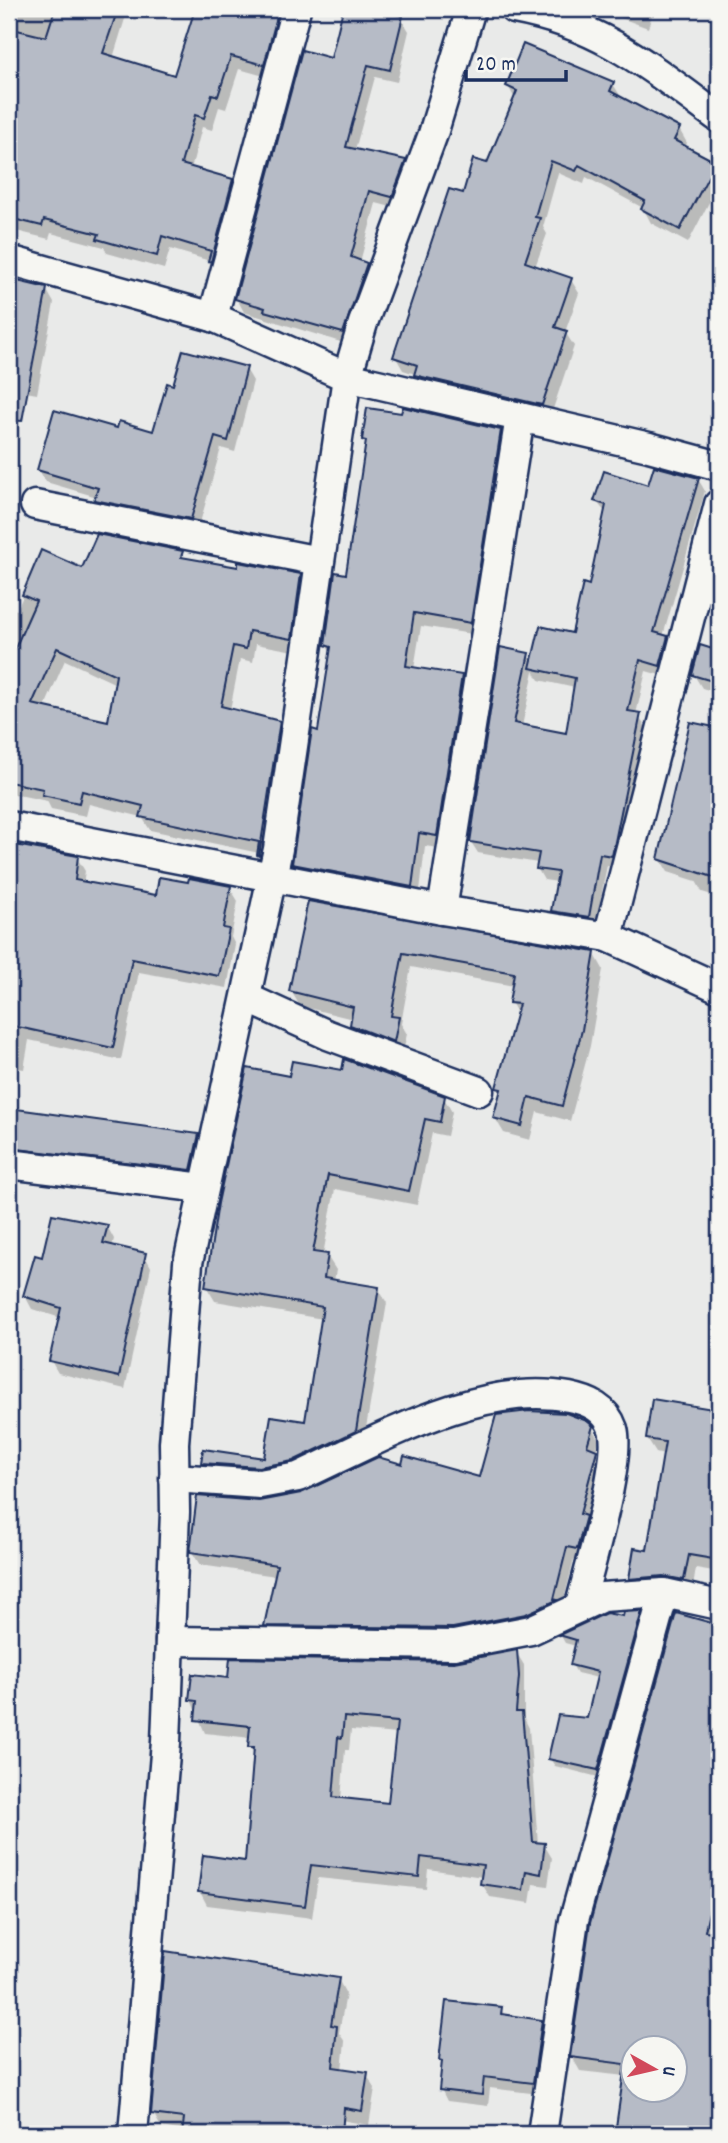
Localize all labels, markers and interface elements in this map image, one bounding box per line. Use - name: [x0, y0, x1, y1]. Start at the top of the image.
- scale bar: [466, 38, 565, 82]
- text: 20 m: [476, 51, 516, 81]
- north arrow: [620, 2035, 690, 2104]
- text: U: [653, 2064, 681, 2077]

